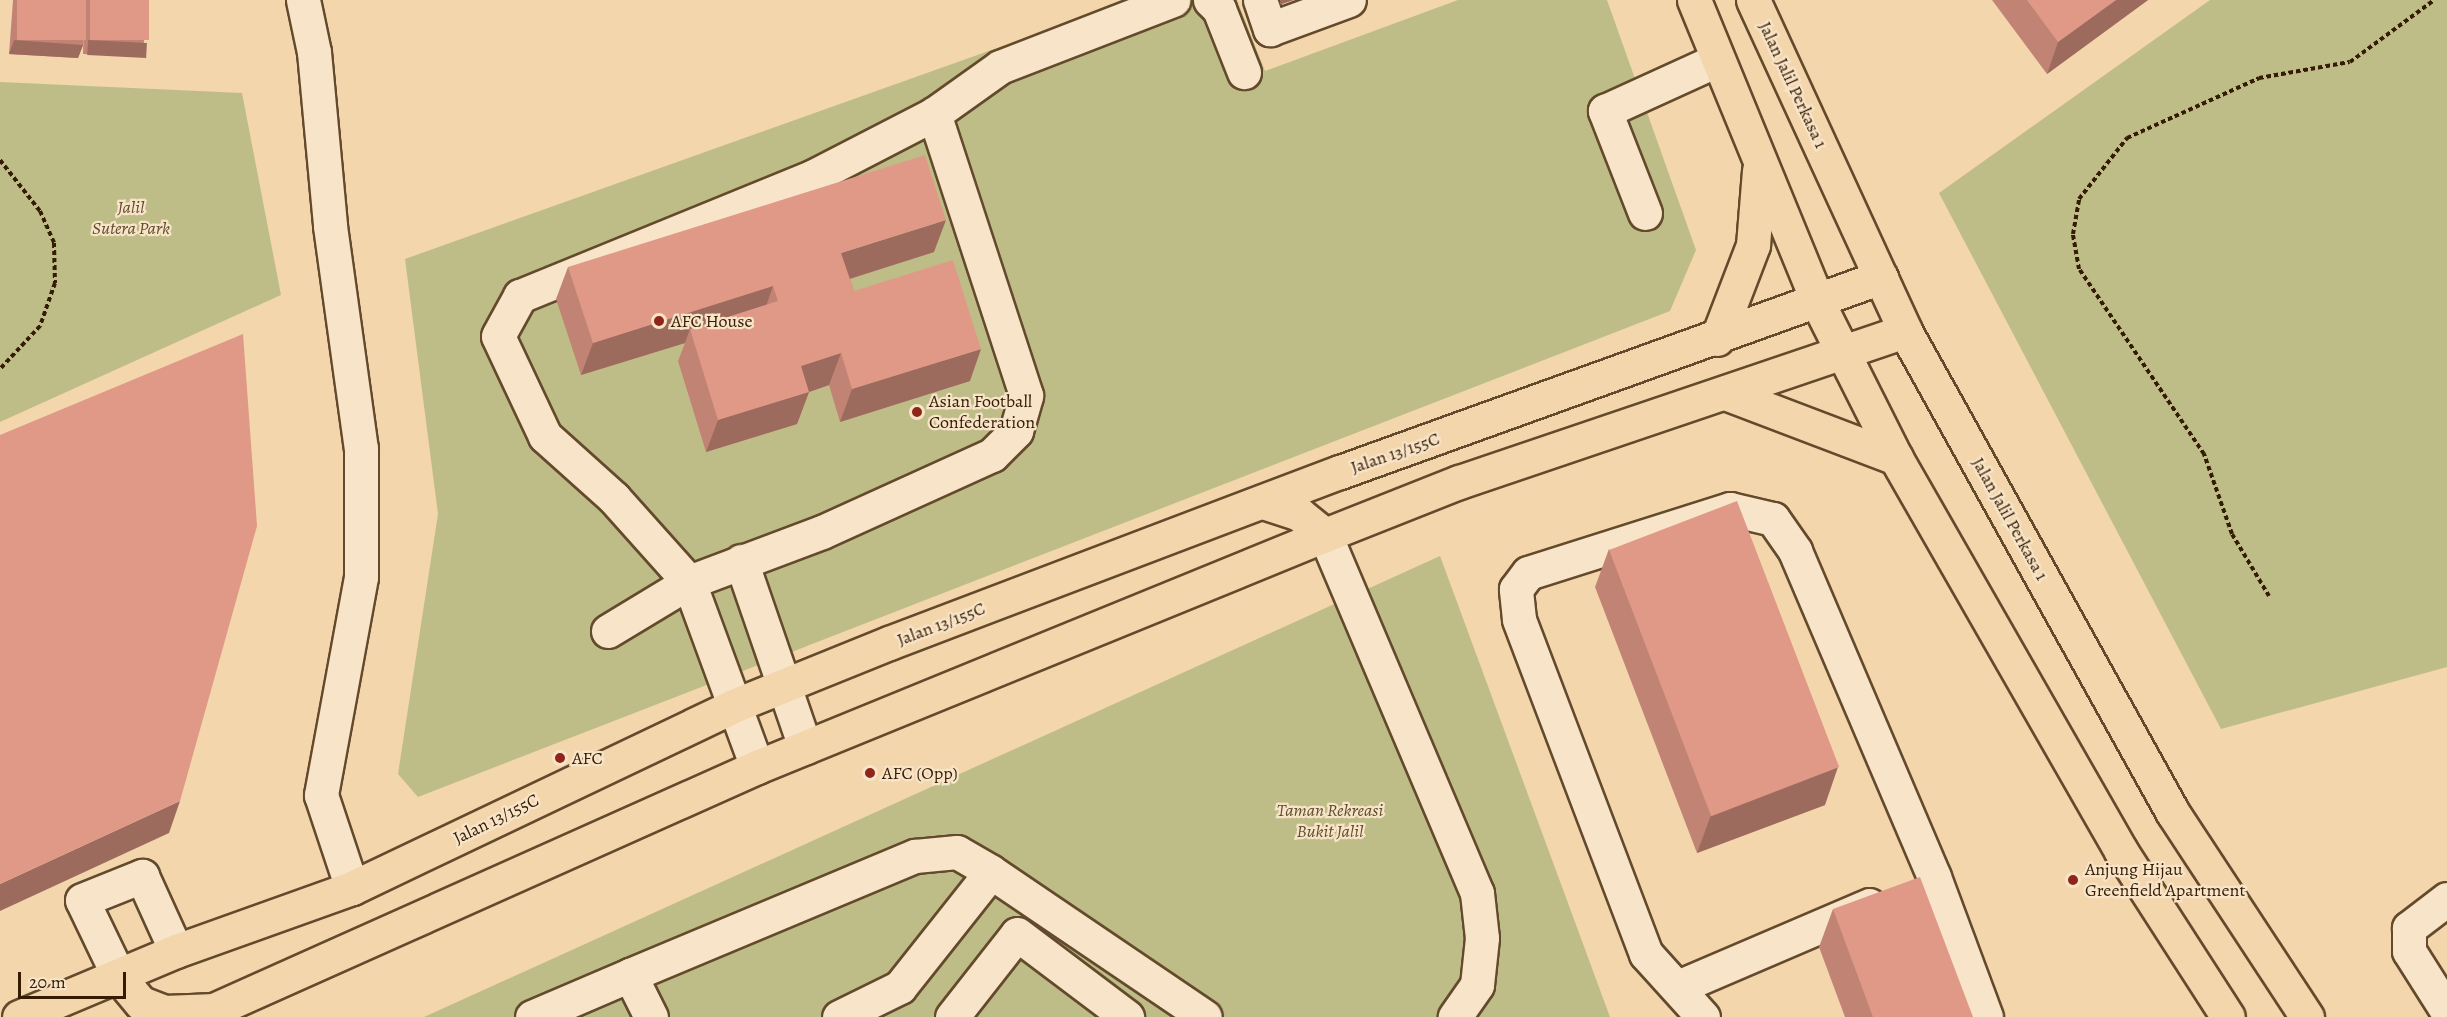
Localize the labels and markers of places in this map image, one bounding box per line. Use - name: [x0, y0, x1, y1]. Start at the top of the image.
- place label: AFC House: [671, 310, 753, 332]
- marker: AFC House: [652, 314, 666, 328]
- place label: Asian Football Confederation: [929, 391, 1035, 434]
- marker: Asian Football Confederation: [910, 405, 924, 419]
- place label: AFC: [572, 747, 603, 769]
- marker: AFC: [553, 751, 567, 765]
- place label: AFC (Opp): [882, 762, 958, 784]
- marker: AFC (Opp): [863, 766, 877, 780]
- place label: Anjung Hijau Greenfield Apartment: [2085, 859, 2245, 902]
- marker: Anjung Hijau Greenfield Apartment: [2066, 873, 2080, 887]

